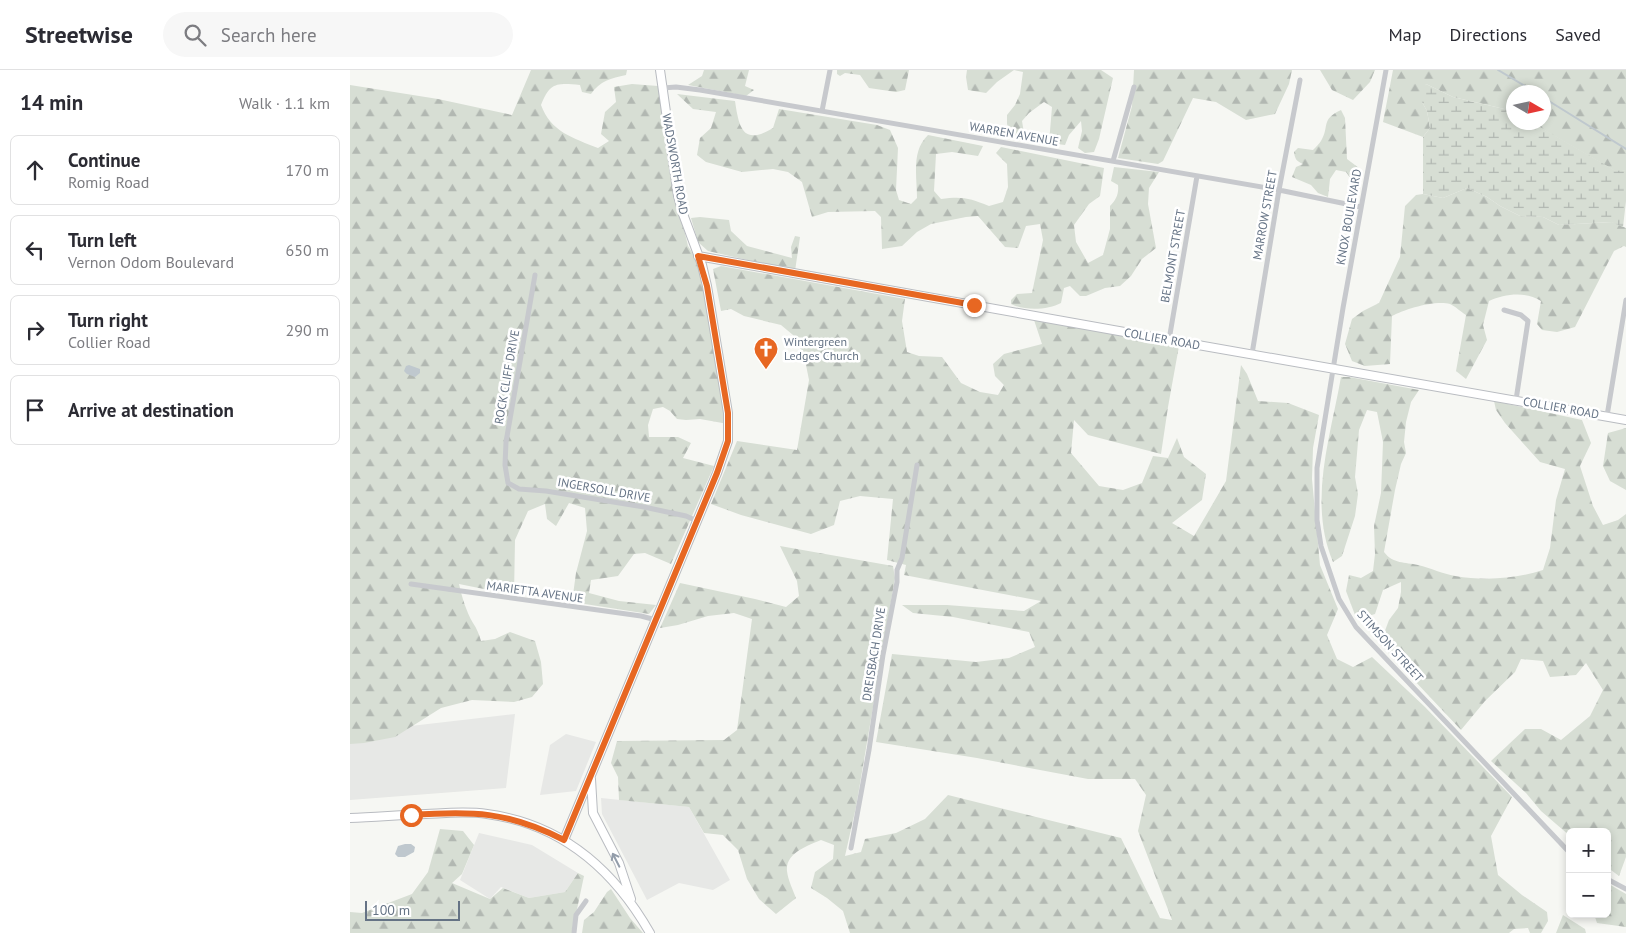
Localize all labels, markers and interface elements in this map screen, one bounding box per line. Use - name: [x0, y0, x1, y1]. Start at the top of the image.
- search box: [163, 12, 513, 57]
- text: Streetwise: [25, 19, 133, 50]
- icon: search: [181, 21, 209, 49]
- text: Search here: [221, 23, 317, 47]
- text: Map: [1389, 23, 1421, 46]
- text: Directions: [1449, 23, 1527, 46]
- text: Saved: [1555, 23, 1601, 46]
- north arrow: [1506, 85, 1551, 130]
- text: 14 min: [20, 89, 83, 116]
- text: Walk · 1.1 km: [239, 93, 330, 113]
- street label: WADSWORTH ROAD: [659, 112, 692, 216]
- street label: WARREN AVENUE: [968, 118, 1060, 149]
- text: Continue: [68, 148, 140, 172]
- icon: ahead: [21, 156, 49, 184]
- text: 170 m: [286, 160, 329, 180]
- street label: KNOX BOULEVARD: [1333, 168, 1364, 266]
- street label: MARROW STREET: [1249, 169, 1280, 261]
- text: Romig Road: [68, 172, 149, 192]
- street label: BELMONT STREET: [1157, 208, 1188, 304]
- text: Turn left: [68, 228, 137, 252]
- icon: left: [21, 236, 49, 264]
- text: 650 m: [286, 240, 329, 260]
- text: Vernon Odom Boulevard: [68, 252, 234, 272]
- route end: [963, 294, 986, 317]
- text: Turn right: [68, 308, 148, 332]
- icon: right: [21, 316, 49, 344]
- text: 290 m: [286, 320, 329, 340]
- street label: COLLIER ROAD: [1123, 324, 1201, 353]
- street label: ROCK CLIFF DRIVE: [491, 328, 522, 425]
- text: Collier Road: [68, 332, 151, 352]
- place label: Wintergreen Ledges Church: [784, 334, 859, 363]
- church icon: Wintergreen Ledges Church: [753, 336, 779, 370]
- street label: COLLIER ROAD: [1522, 393, 1600, 422]
- icon: arrive: [21, 396, 49, 424]
- text: Arrive at destination: [68, 398, 234, 422]
- street label: INGERSOLL DRIVE: [557, 474, 652, 505]
- street label: MARIETTA AVENUE: [486, 577, 585, 606]
- street label: DREISBACH DRIVE: [859, 606, 888, 702]
- street label: STIMSON STREET: [1354, 607, 1427, 685]
- route start: [400, 804, 423, 827]
- map controls: [1566, 828, 1611, 918]
- button: +: [1566, 828, 1611, 873]
- one-way arrow: [611, 852, 621, 867]
- button: −: [1566, 873, 1611, 918]
- scale bar: [365, 898, 460, 921]
- text: 100 m: [372, 901, 410, 919]

